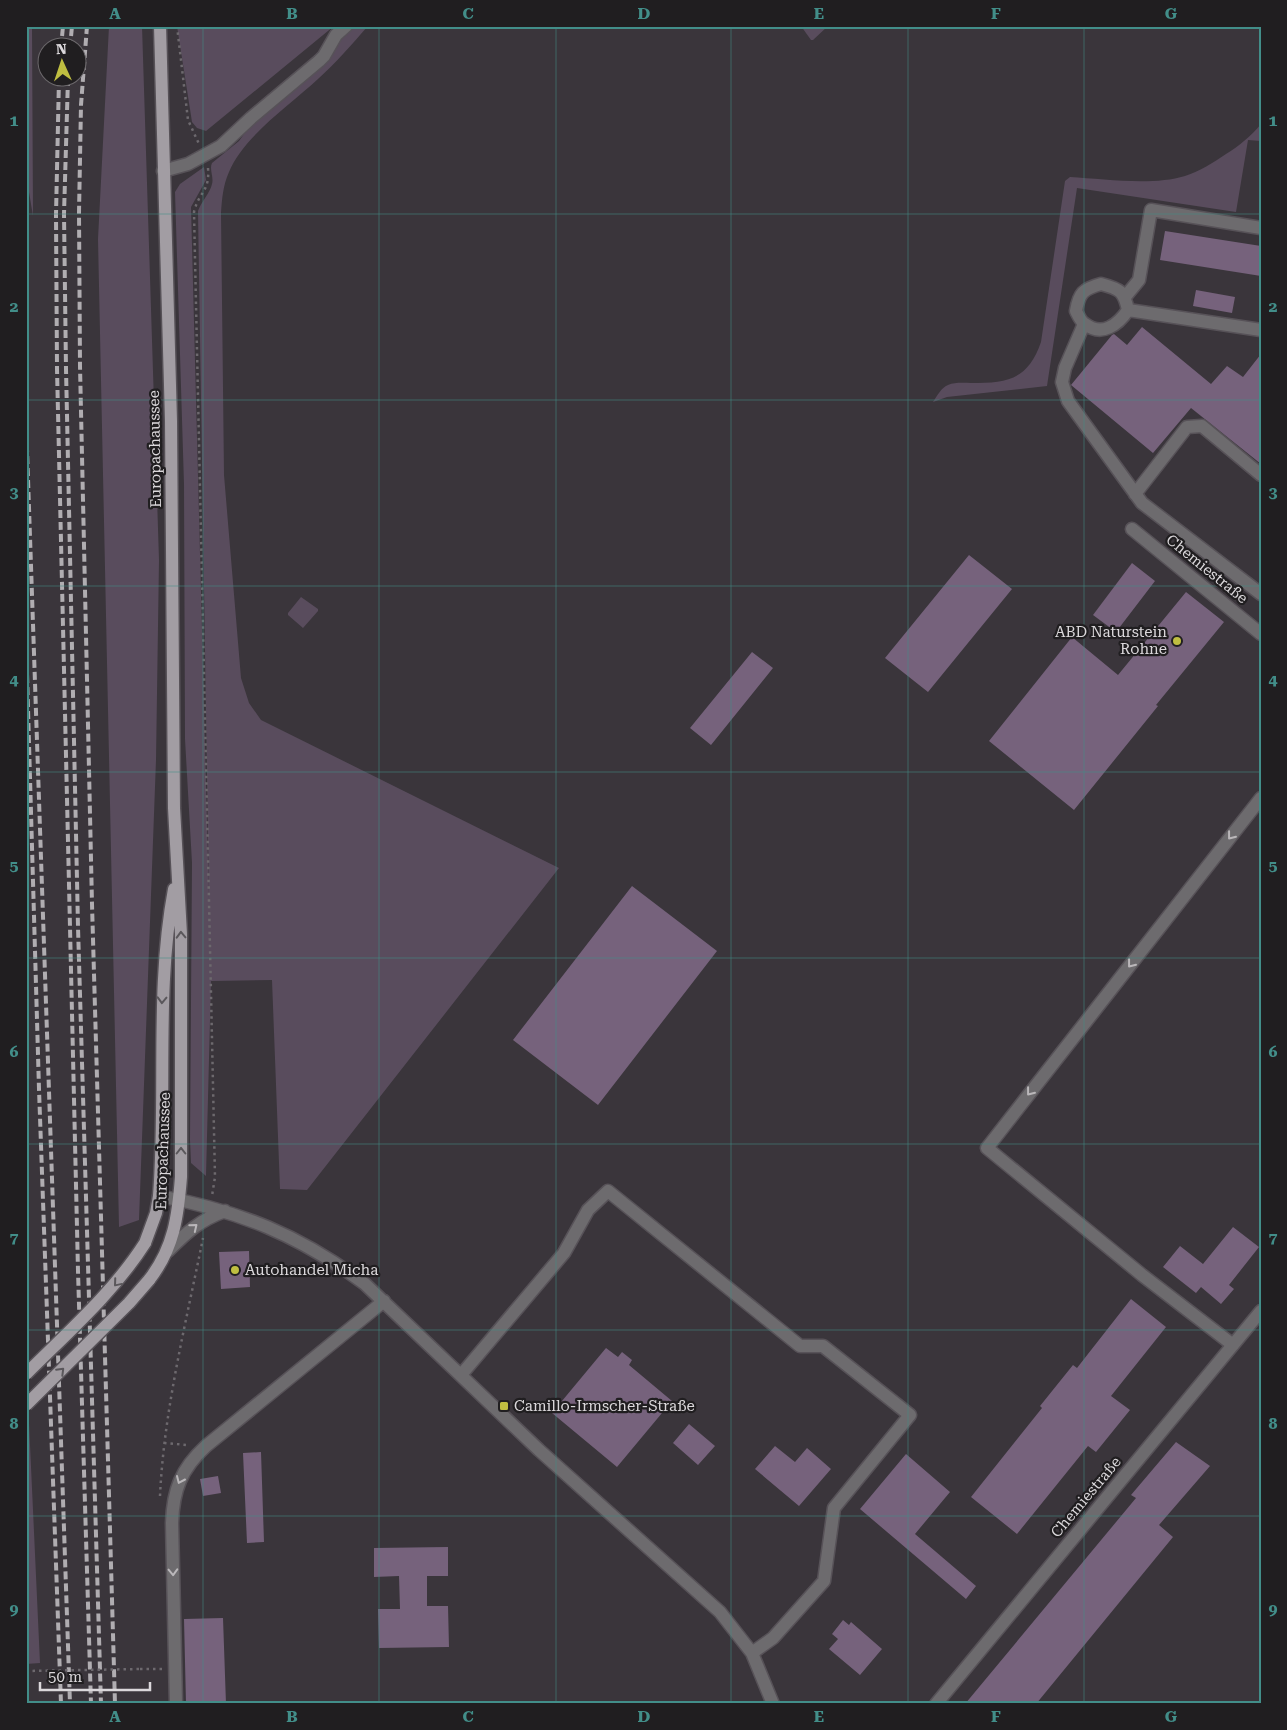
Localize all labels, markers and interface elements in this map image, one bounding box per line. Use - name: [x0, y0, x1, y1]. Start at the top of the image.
- text: A: [109, 4, 121, 23]
- text: B: [286, 4, 298, 23]
- text: C: [462, 4, 474, 23]
- text: D: [638, 4, 651, 23]
- text: E: [814, 4, 824, 23]
- text: F: [991, 4, 1001, 23]
- text: G: [1165, 4, 1178, 23]
- north arrow: [38, 38, 88, 88]
- text: N: [56, 41, 67, 57]
- text: 1: [10, 111, 19, 130]
- text: 1: [1269, 111, 1278, 130]
- text: 2: [10, 297, 19, 316]
- text: 2: [1269, 297, 1278, 316]
- street label: Europachaussee: [145, 390, 165, 508]
- text: 3: [10, 483, 19, 502]
- text: 3: [1269, 483, 1278, 502]
- street label: Chemiestraße: [1163, 531, 1251, 607]
- place label: ABD Naturstein Rohne: [1055, 623, 1167, 658]
- marker: ABD Naturstein Rohne: [1171, 635, 1183, 647]
- text: 4: [10, 670, 19, 689]
- text: 4: [1269, 670, 1278, 689]
- one-way arrow: [1228, 830, 1236, 839]
- text: 5: [10, 856, 19, 875]
- text: 5: [1269, 856, 1278, 875]
- one-way arrow: [176, 931, 186, 938]
- one-way arrow: [1128, 958, 1136, 967]
- one-way arrow: [157, 996, 168, 1004]
- text: 6: [10, 1042, 19, 1061]
- text: 6: [1269, 1042, 1278, 1061]
- one-way arrow: [1028, 1086, 1036, 1095]
- street label: Europachaussee: [152, 1092, 174, 1210]
- one-way arrow: [176, 1147, 186, 1154]
- one-way arrow: [188, 1224, 197, 1232]
- text: 7: [10, 1228, 19, 1247]
- text: 7: [1269, 1228, 1278, 1247]
- place label: Autohandel Micha: [245, 1261, 378, 1279]
- marker: Autohandel Micha: [229, 1264, 241, 1276]
- one-way arrow: [114, 1277, 122, 1286]
- one-way arrow: [55, 1367, 64, 1376]
- place label: Camillo-Irmscher-Straße: [514, 1397, 695, 1415]
- marker: Camillo-Irmscher-Straße: [498, 1400, 510, 1412]
- text: 8: [10, 1414, 19, 1433]
- text: 8: [1269, 1414, 1278, 1433]
- street label: Chemiestraße: [1047, 1453, 1125, 1541]
- one-way arrow: [176, 1475, 186, 1484]
- one-way arrow: [168, 1568, 179, 1576]
- text: 9: [10, 1600, 19, 1619]
- text: 9: [1269, 1600, 1278, 1619]
- scale bar: [40, 1660, 150, 1692]
- text: 50 m: [48, 1668, 83, 1686]
- text: A: [109, 1707, 121, 1726]
- text: B: [286, 1707, 298, 1726]
- text: C: [462, 1707, 474, 1726]
- text: D: [638, 1707, 651, 1726]
- text: E: [814, 1707, 824, 1726]
- text: F: [991, 1707, 1001, 1726]
- text: G: [1165, 1707, 1178, 1726]

